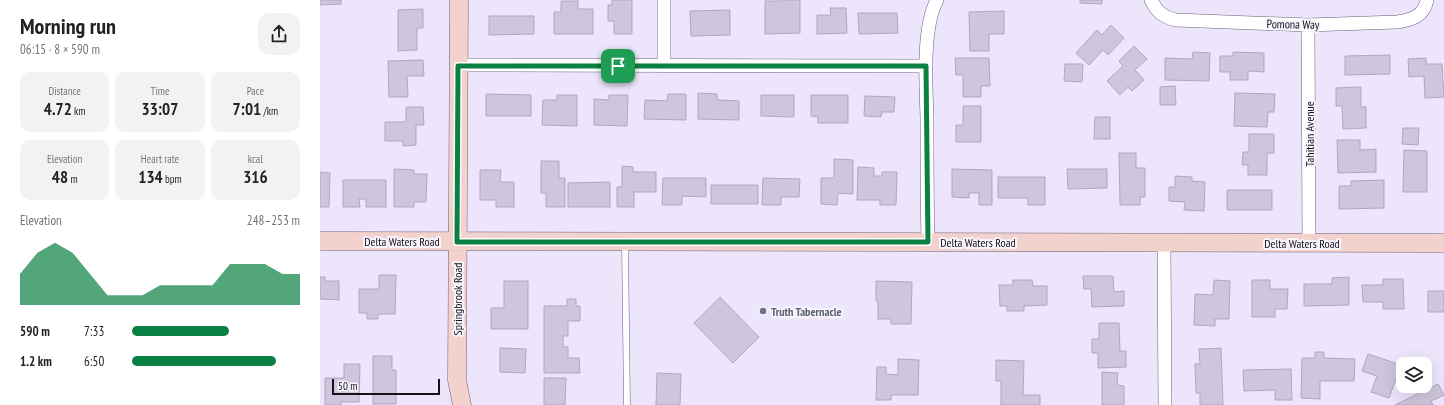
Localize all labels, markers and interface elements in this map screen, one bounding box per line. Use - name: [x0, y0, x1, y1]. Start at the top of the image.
- text: Morning run: [20, 12, 116, 40]
- button: share: [258, 13, 300, 55]
- street label: Pomona Way: [1267, 16, 1320, 32]
- text: 06:15 · 8 × 590 m: [20, 41, 100, 58]
- pin: [601, 49, 635, 83]
- icon: arrive: [607, 55, 629, 77]
- text: Distance: [48, 84, 81, 98]
- text: Time: [150, 84, 170, 98]
- text: Pace: [247, 84, 264, 98]
- text: 4.72: [44, 98, 72, 120]
- text: 33:07: [142, 98, 178, 120]
- text: 7:01: [232, 98, 261, 120]
- street label: Tahitian Avenue: [1302, 101, 1317, 167]
- text: km: [72, 104, 86, 118]
- text: /km: [261, 104, 278, 118]
- text: Elevation: [47, 152, 82, 166]
- text: Heart rate: [141, 152, 179, 166]
- text: kcal: [248, 152, 263, 166]
- text: 48: [52, 166, 68, 188]
- text: 134: [138, 166, 163, 188]
- text: 316: [243, 166, 268, 188]
- text: m: [68, 172, 78, 186]
- text: bpm: [163, 172, 182, 186]
- text: Elevation: [20, 212, 62, 229]
- text: 248–253 m: [247, 212, 300, 229]
- street label: Delta Waters Road: [364, 234, 440, 249]
- street label: Delta Waters Road: [940, 235, 1016, 250]
- street label: Delta Waters Road: [1264, 236, 1340, 251]
- street label: Springbrook Road: [450, 263, 465, 335]
- place label: Truth Tabernacle: [771, 304, 842, 319]
- marker: Truth Tabernacle: [758, 306, 768, 316]
- text: 590 m: [20, 323, 50, 340]
- text: 7:33: [84, 323, 104, 340]
- text: 1.2 km: [20, 353, 52, 370]
- text: 6:50: [84, 353, 104, 370]
- map controls: [1396, 357, 1432, 393]
- button: layers: [1396, 357, 1432, 393]
- scale bar: [332, 377, 440, 396]
- text: 50 m: [338, 379, 357, 393]

